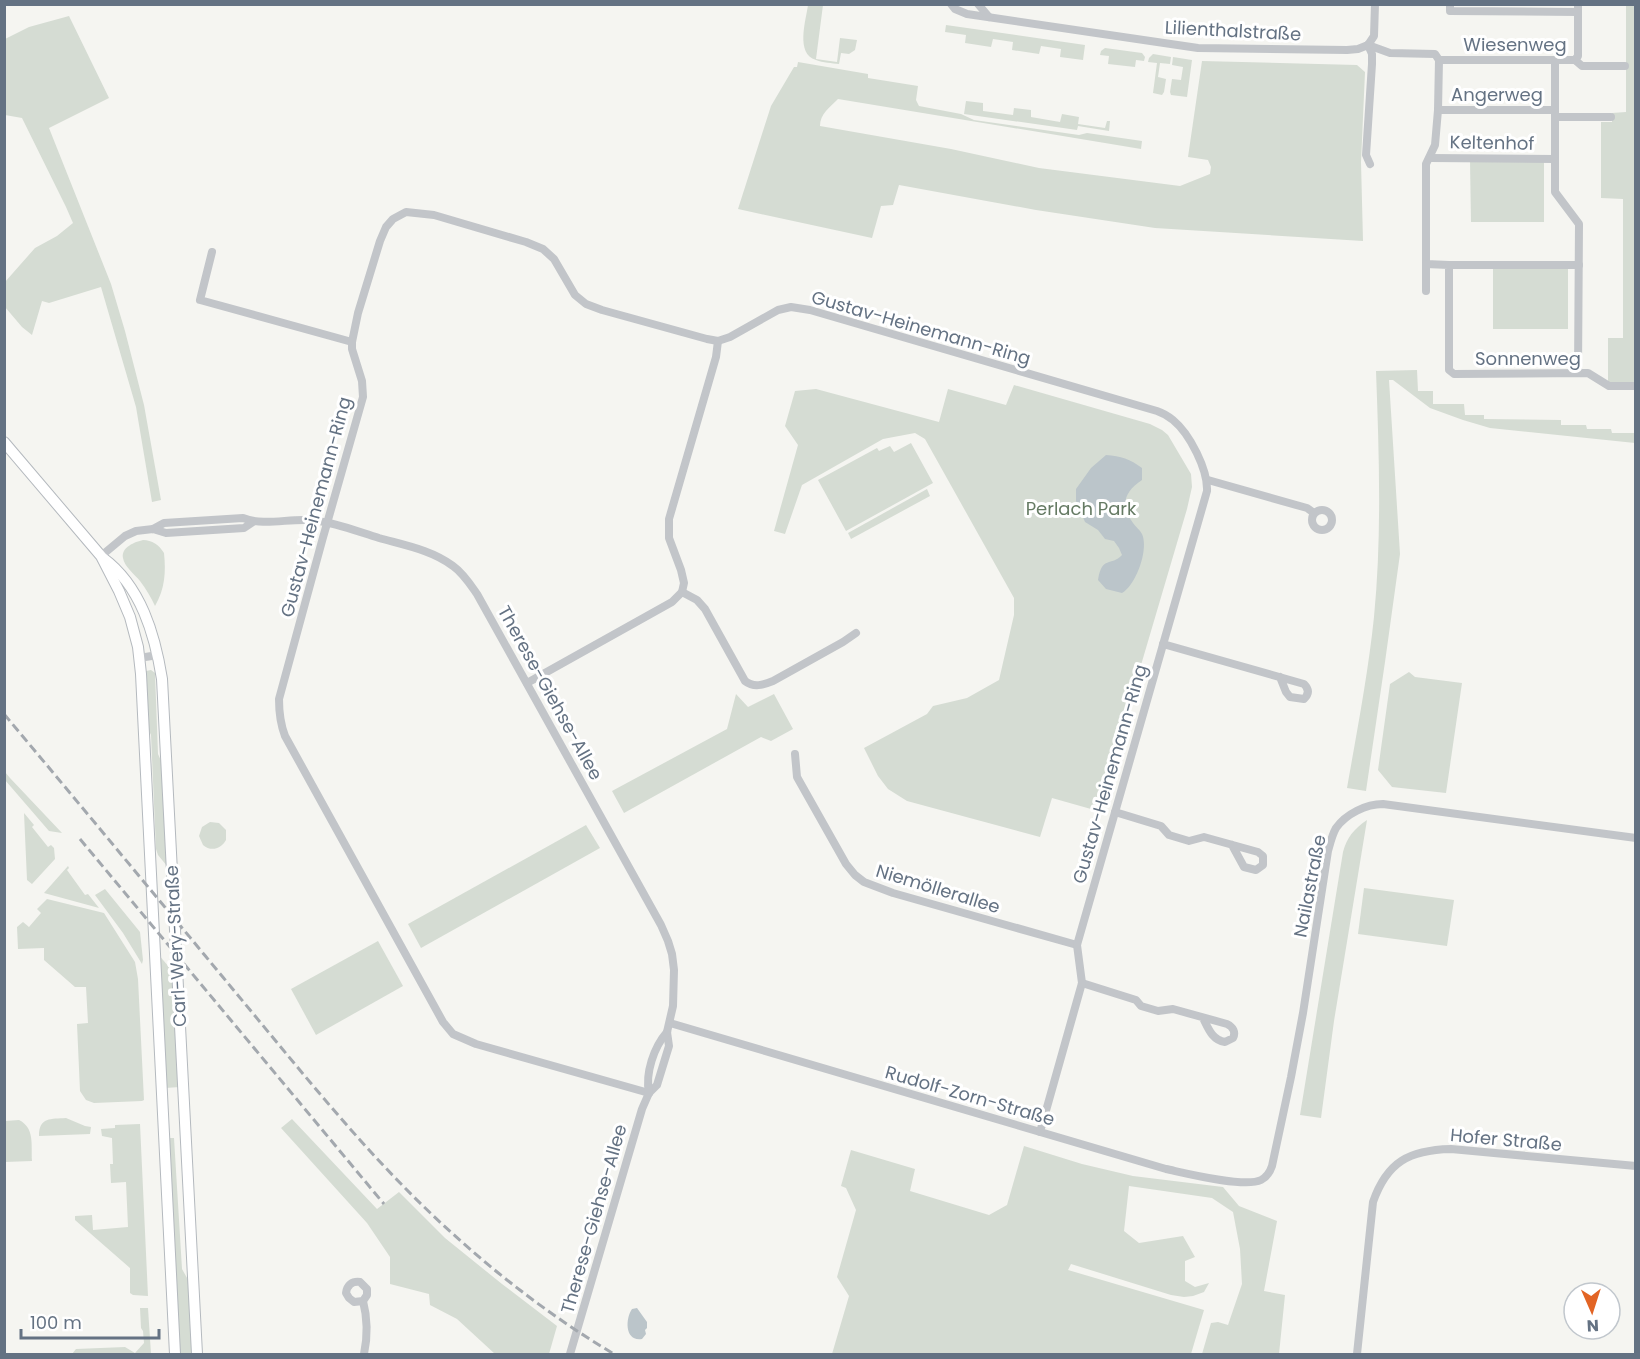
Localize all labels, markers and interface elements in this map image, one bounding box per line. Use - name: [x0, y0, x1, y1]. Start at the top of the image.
- street label: Lilienthalstraße: [1164, 14, 1302, 47]
- street label: Wiesenweg: [1463, 32, 1567, 57]
- street label: Angerweg: [1451, 82, 1543, 107]
- street label: Keltenhof: [1450, 129, 1535, 156]
- street label: Gustav-Heinemann-Ring: [809, 284, 1034, 371]
- street label: Sonnenweg: [1475, 346, 1581, 371]
- street label: Gustav-Heinemann-Ring: [274, 394, 357, 620]
- park label: Perlach Park: [1026, 496, 1137, 521]
- street label: Therese-Giehse-Allee: [492, 601, 609, 784]
- street label: Gustav-Heinemann-Ring: [1066, 661, 1153, 886]
- street label: Nailastraße: [1287, 832, 1332, 939]
- street label: Niemöllerallee: [873, 858, 1003, 919]
- street label: Carl-Wery-Straße: [159, 864, 192, 1028]
- street label: Rudolf-Zorn-Straße: [882, 1059, 1058, 1132]
- street label: Therese-Giehse-Allee: [555, 1121, 633, 1316]
- street label: Hofer Straße: [1449, 1122, 1563, 1157]
- north arrow: [1562, 1281, 1622, 1341]
- scale bar: [21, 1302, 159, 1340]
- text: 100 m: [30, 1310, 82, 1335]
- text: N: [1586, 1314, 1599, 1337]

